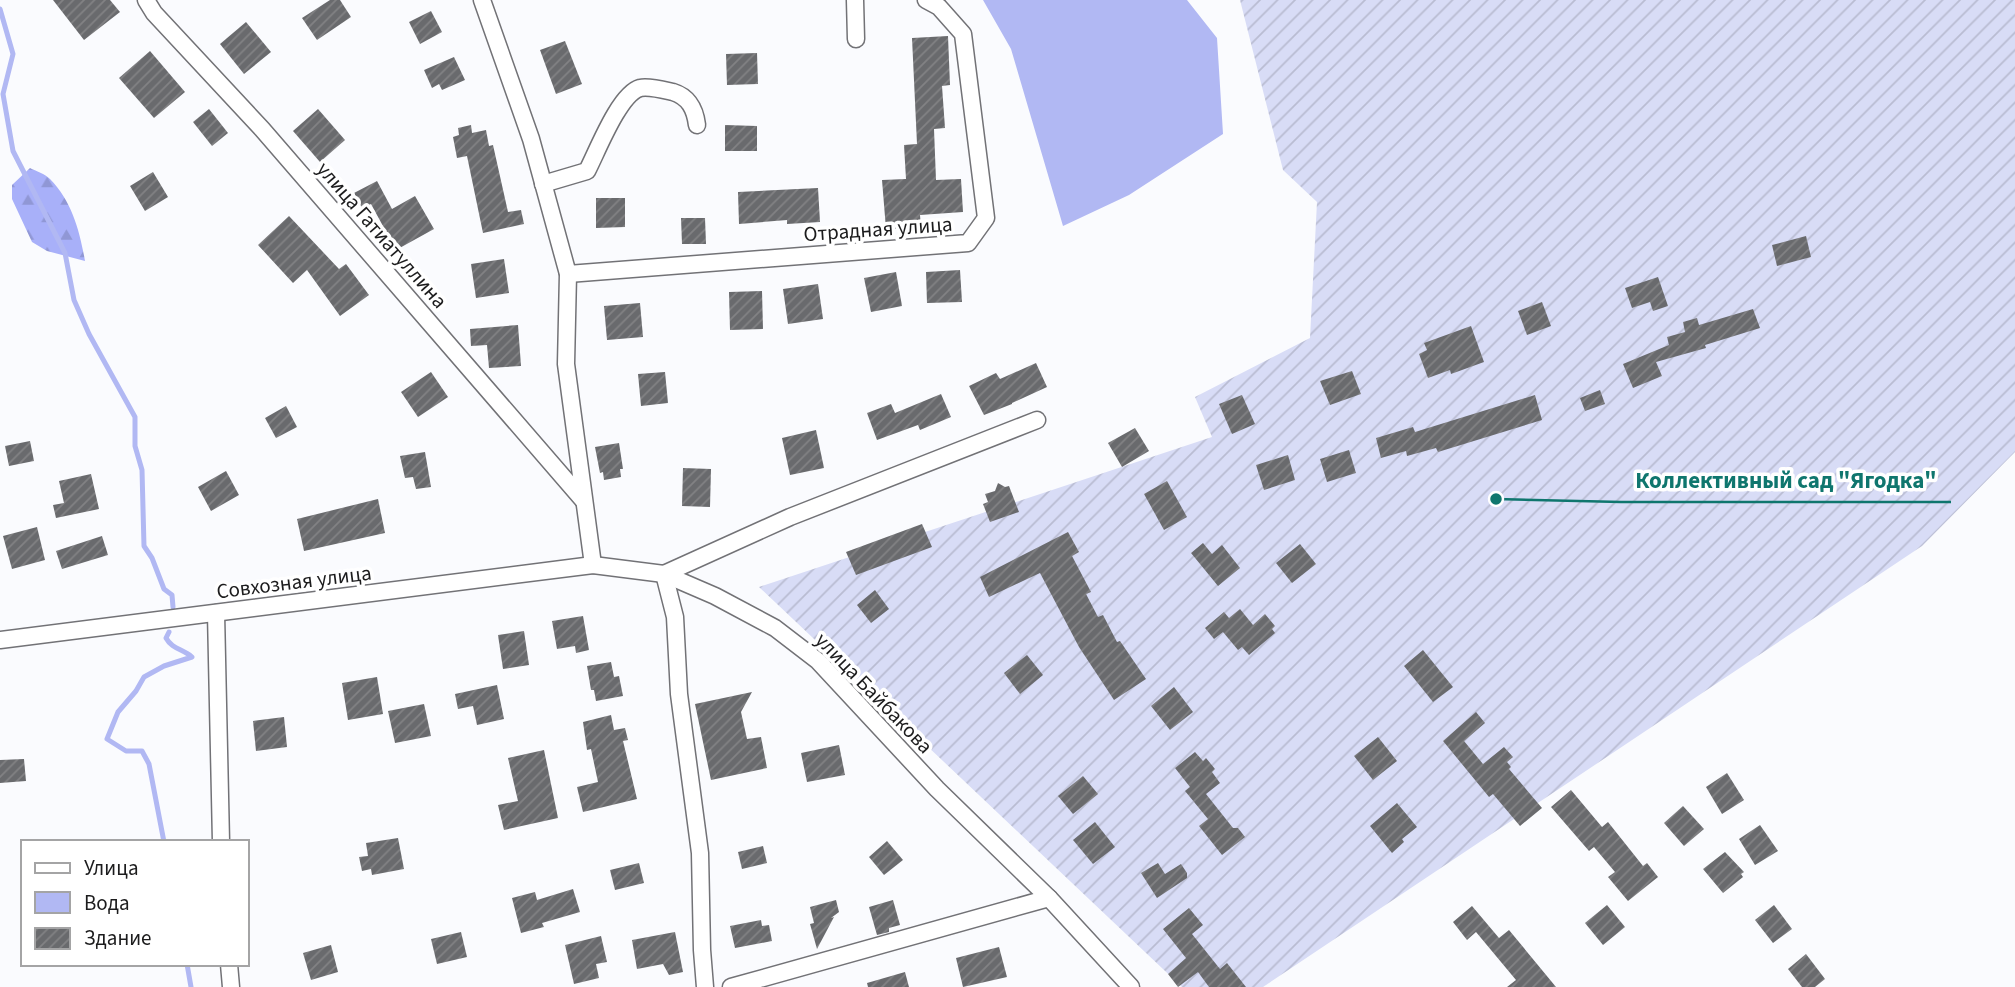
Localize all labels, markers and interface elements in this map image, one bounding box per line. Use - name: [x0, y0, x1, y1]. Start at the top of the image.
- street label: улица Гатиатуллина: [310, 155, 454, 315]
- street label: Отрадная улица: [803, 209, 953, 249]
- callout: Коллективный сад "Ягодка": [1621, 458, 1951, 502]
- text: Коллективный сад "Ягодка": [1635, 464, 1937, 497]
- street label: Совхозная улица: [215, 558, 373, 606]
- street label: улица Байбакова: [808, 626, 940, 760]
- legend: [21, 840, 248, 966]
- text: Улица: [84, 853, 139, 883]
- text: Вода: [84, 888, 130, 918]
- text: Здание: [84, 923, 152, 953]

